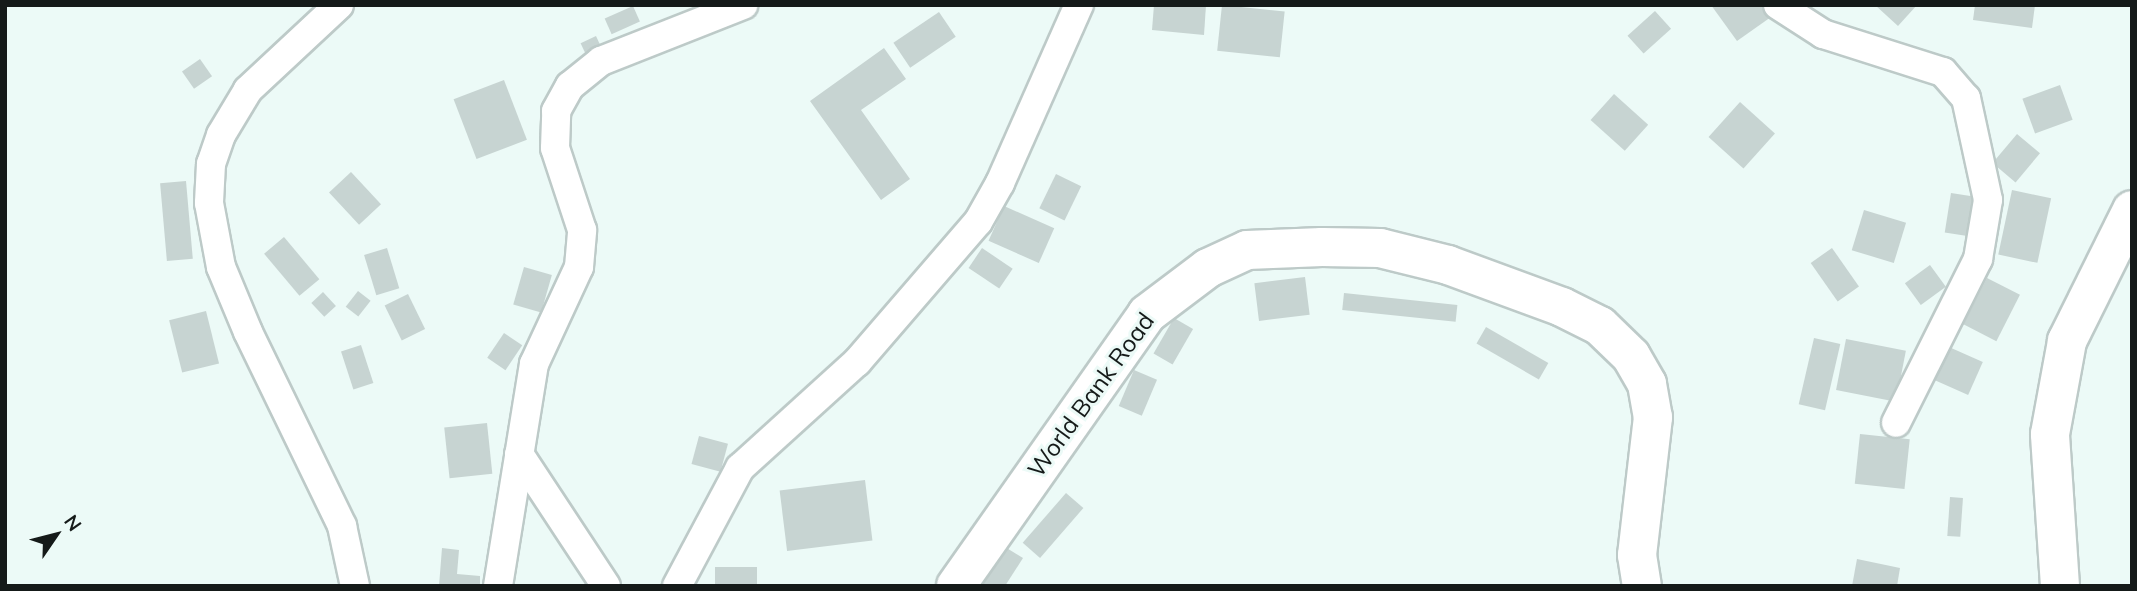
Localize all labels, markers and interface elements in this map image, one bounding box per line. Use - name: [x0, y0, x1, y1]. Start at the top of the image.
- street label: World Bank Road: [1022, 307, 1160, 483]
- north arrow: [21, 500, 91, 570]
- text: N: [59, 510, 87, 536]

